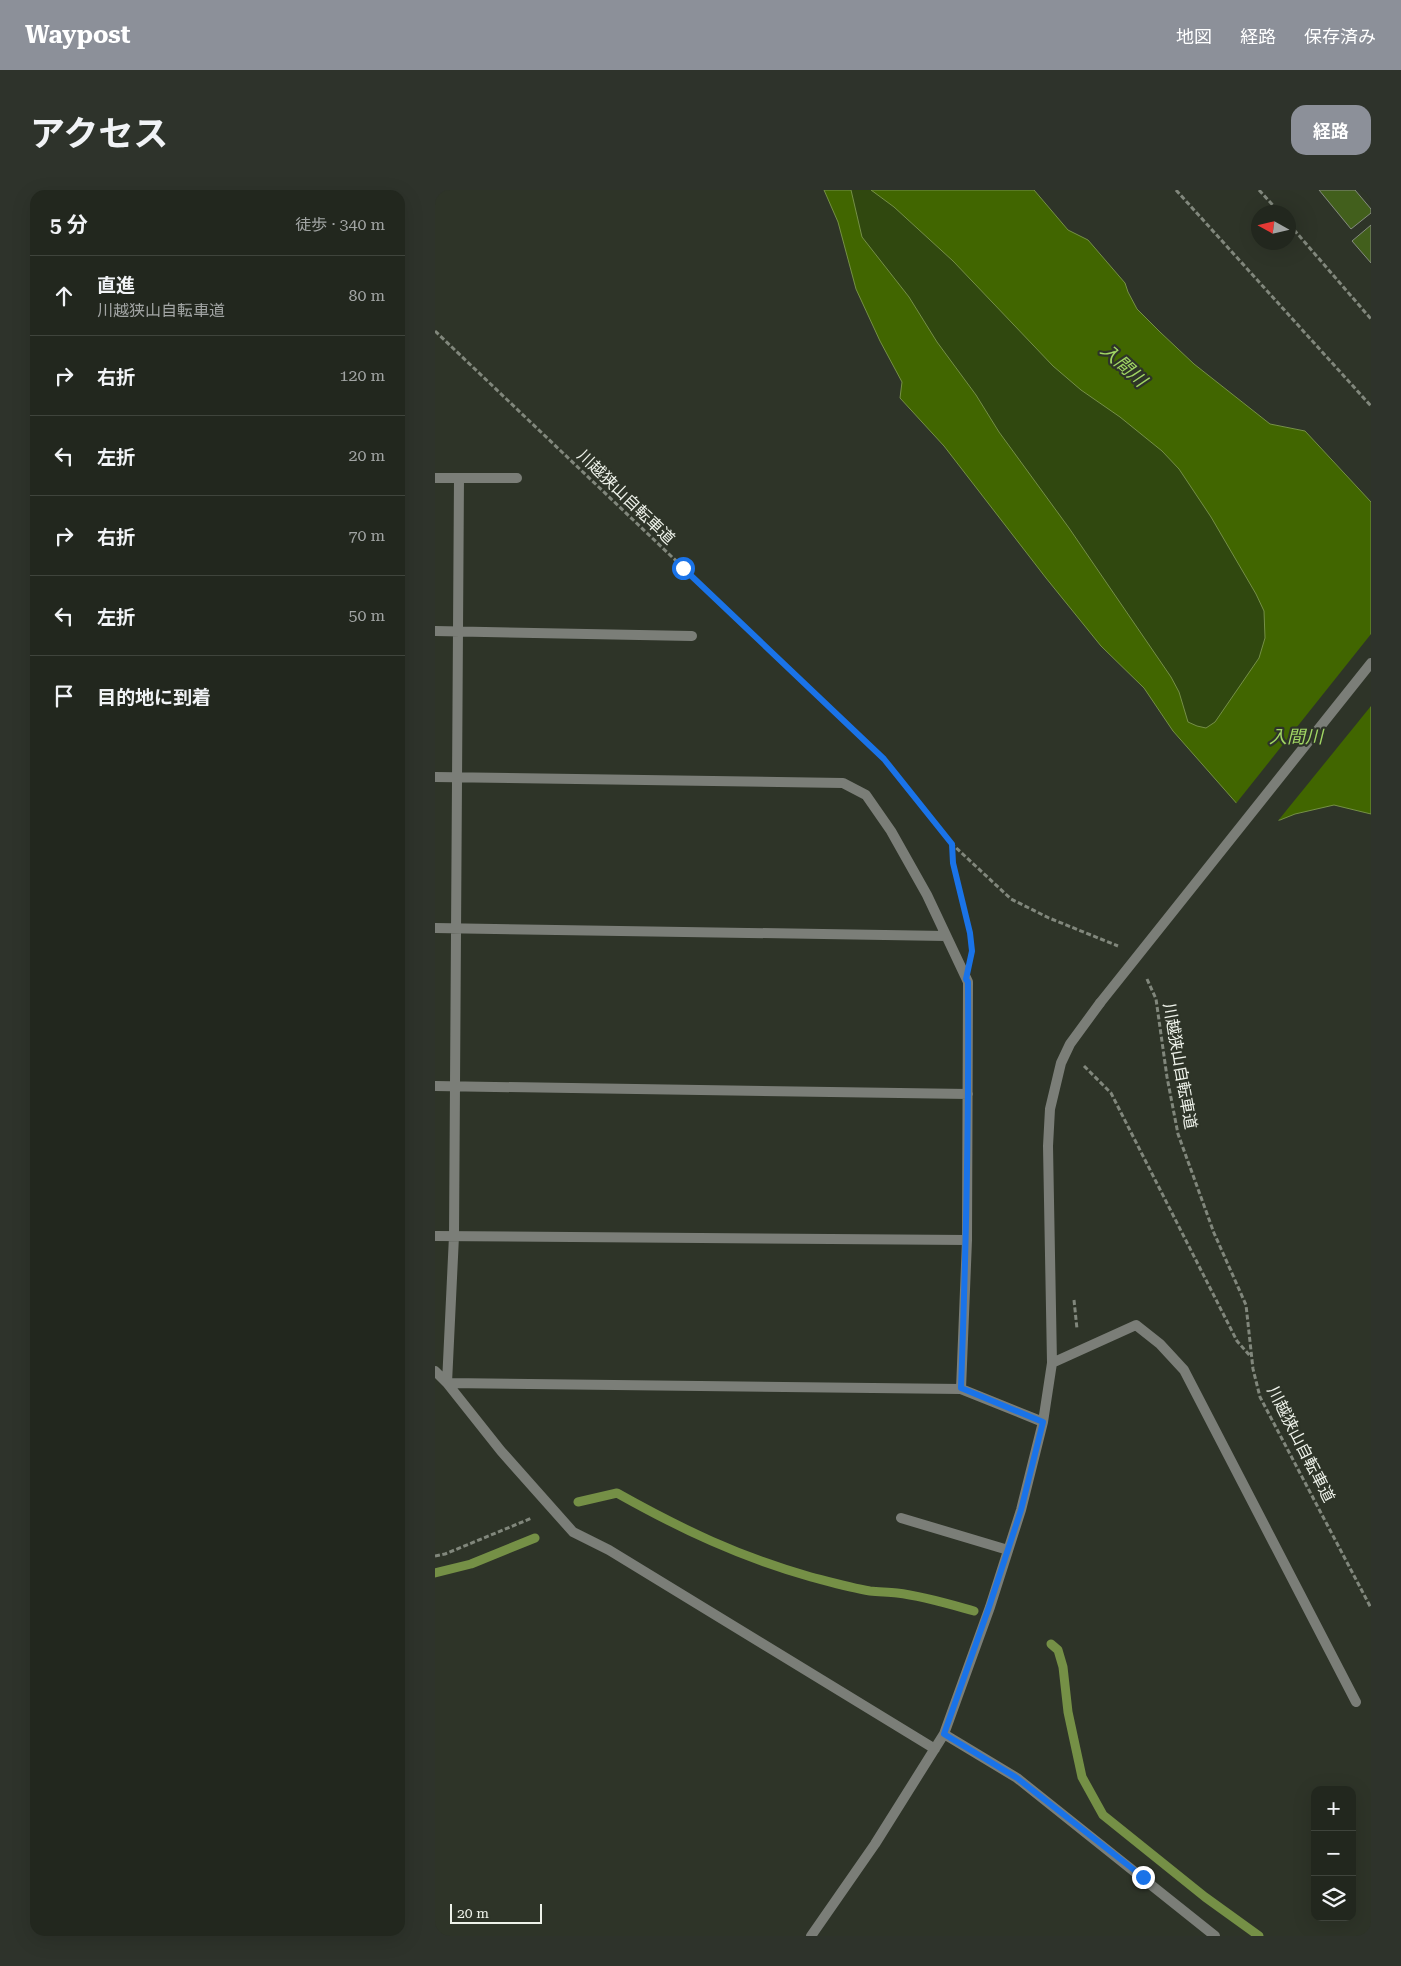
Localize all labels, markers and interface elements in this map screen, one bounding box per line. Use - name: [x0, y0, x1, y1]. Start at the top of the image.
- text: Waypost: [25, 21, 130, 49]
- text: 地図: [1176, 26, 1212, 47]
- text: 経路: [1240, 26, 1276, 47]
- text: 保存済み: [1304, 26, 1376, 47]
- button: 経路: [1291, 105, 1371, 155]
- text: アクセス: [30, 114, 168, 155]
- north arrow: [1251, 205, 1296, 250]
- text: 5 分: [50, 213, 88, 237]
- text: 徒歩 · 340 m: [295, 215, 385, 234]
- text: 直進: [97, 274, 135, 297]
- icon: ahead: [50, 282, 78, 310]
- text: 80 m: [348, 286, 385, 305]
- text: 川越狭山自転車道: [97, 301, 225, 320]
- water label: 入間川: [1097, 339, 1153, 392]
- icon: right: [50, 362, 78, 390]
- text: 右折: [97, 366, 135, 389]
- text: 120 m: [339, 366, 385, 385]
- icon: left: [50, 442, 78, 470]
- text: 左折: [97, 446, 135, 469]
- text: 20 m: [348, 446, 385, 465]
- street label: 川越狭山自転車道: [573, 446, 679, 548]
- icon: right: [50, 522, 78, 550]
- text: 右折: [97, 526, 135, 549]
- text: 70 m: [348, 526, 385, 545]
- route start: [672, 557, 695, 580]
- icon: left: [50, 602, 78, 630]
- text: 左折: [97, 606, 135, 629]
- text: 50 m: [348, 606, 385, 625]
- icon: arrive: [50, 682, 78, 710]
- text: 目的地に到着: [97, 686, 211, 709]
- water label: 入間川: [1269, 726, 1325, 747]
- street label: 川越狭山自転車道: [1160, 1001, 1200, 1131]
- street label: 川越狭山自転車道: [1263, 1383, 1339, 1505]
- map controls: [1311, 1786, 1356, 1921]
- button: +: [1311, 1786, 1356, 1831]
- button: −: [1311, 1831, 1356, 1876]
- route end: [1132, 1866, 1155, 1889]
- button: layers: [1311, 1876, 1356, 1921]
- scale bar: [450, 1901, 543, 1924]
- text: 20 m: [457, 1905, 489, 1921]

